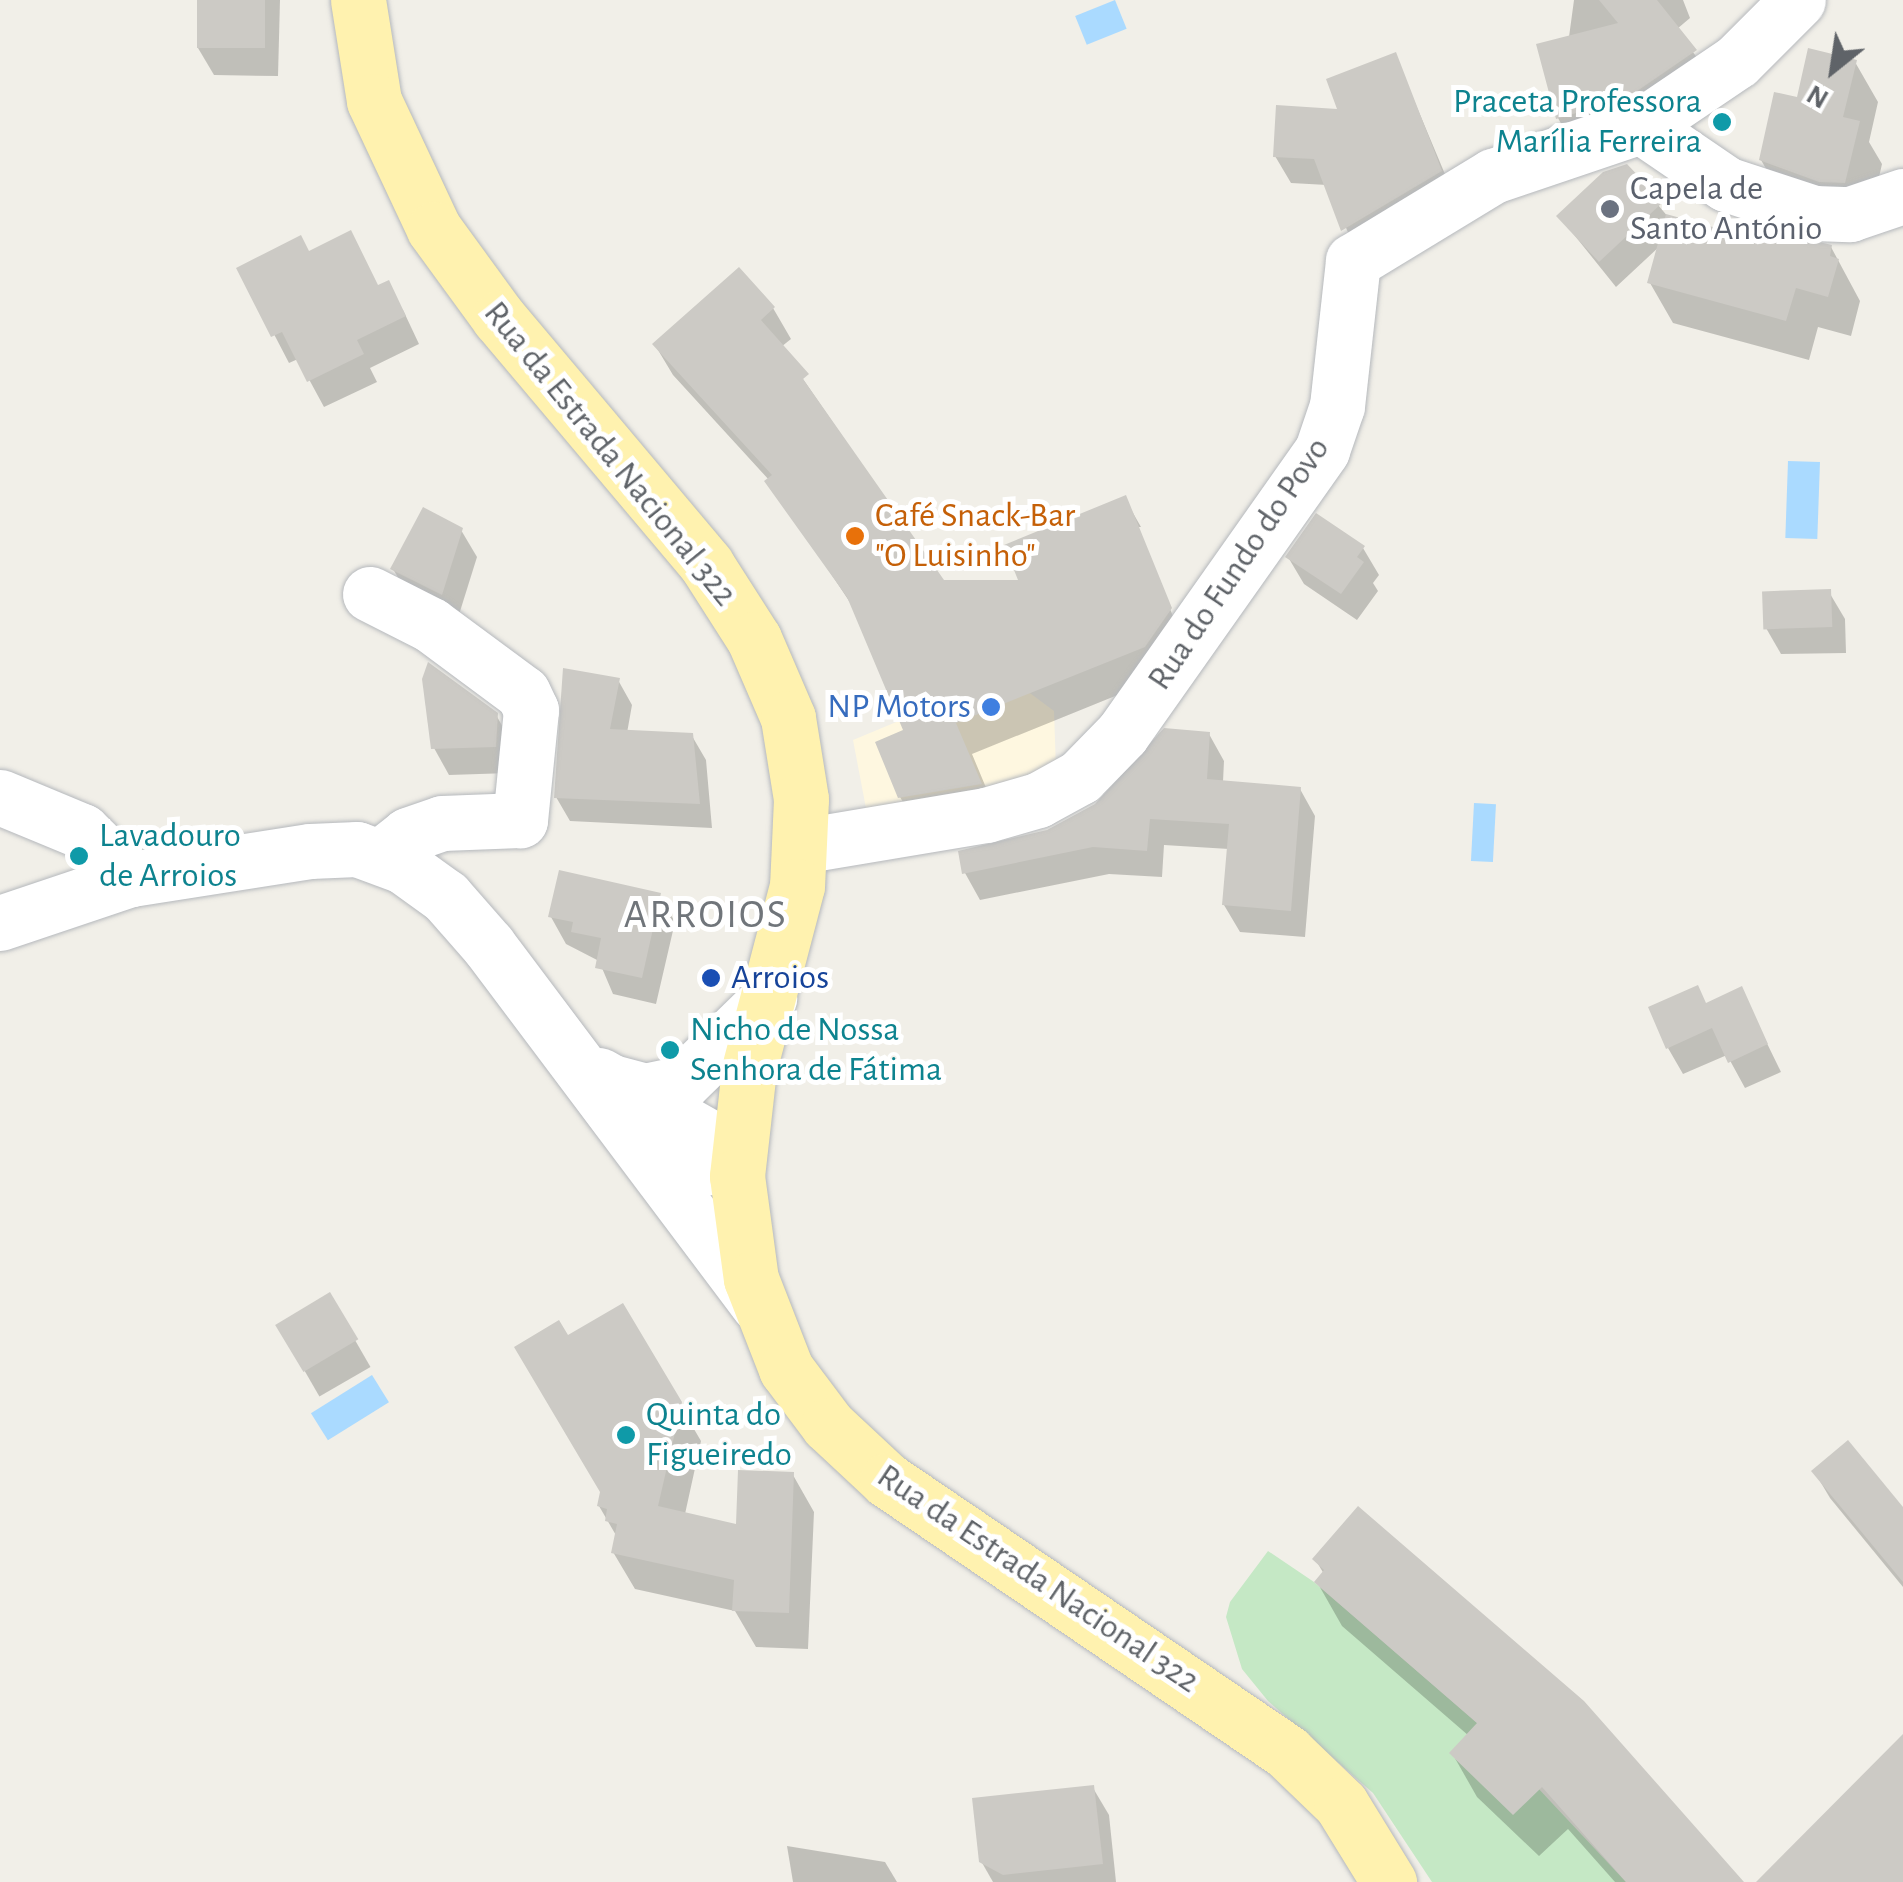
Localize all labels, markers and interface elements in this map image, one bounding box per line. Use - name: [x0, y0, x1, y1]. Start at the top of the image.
- north arrow: [1783, 20, 1883, 120]
- text: N: [1803, 79, 1833, 113]
- place label: Praceta Professora Marília Ferreira: [1453, 81, 1702, 163]
- marker: Praceta Professora Marília Ferreira: [1711, 111, 1733, 133]
- place label: Capela de Santo António: [1630, 168, 1822, 250]
- marker: Capela de Santo António: [1599, 198, 1621, 220]
- street label: Rua da Estrada Nacional 322: [474, 293, 746, 615]
- street label: Rua do Fundo do Povo: [1139, 430, 1339, 698]
- place label: Café Snack-Bar "O Luisinho": [875, 495, 1075, 577]
- marker: Café Snack-Bar "O Luisinho": [844, 525, 866, 547]
- place label: NP Motors: [827, 686, 971, 728]
- marker: NP Motors: [980, 696, 1002, 718]
- place label: Lavadouro de Arroios: [99, 815, 241, 897]
- marker: Lavadouro de Arroios: [68, 845, 90, 867]
- district label: ARROIOS: [624, 891, 788, 939]
- place label: Arroios: [731, 957, 829, 999]
- marker: Arroios: [700, 967, 722, 989]
- place label: Nicho de Nossa Senhora de Fátima: [690, 1009, 942, 1091]
- marker: Nicho de Nossa Senhora de Fátima: [659, 1039, 681, 1061]
- place label: Quinta do Figueiredo: [646, 1394, 792, 1476]
- marker: Quinta do Figueiredo: [615, 1424, 637, 1446]
- street label: Rua da Estrada Nacional 322: [869, 1455, 1207, 1703]

